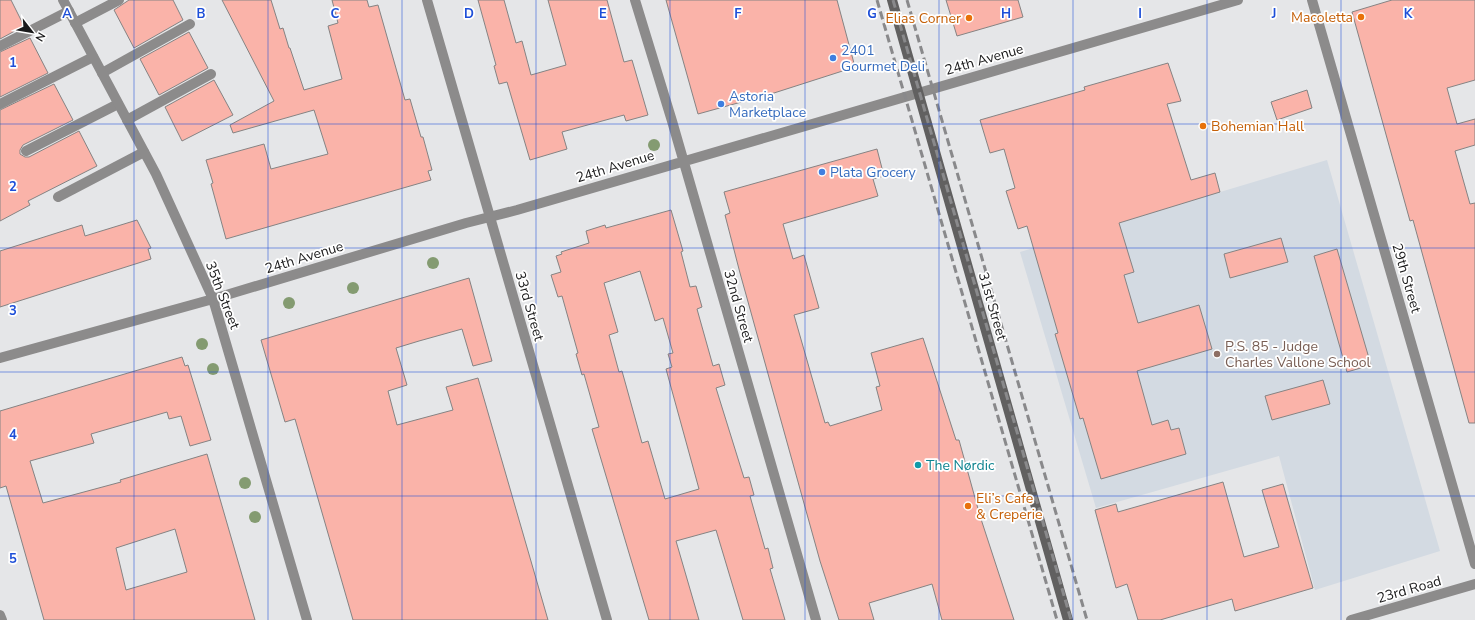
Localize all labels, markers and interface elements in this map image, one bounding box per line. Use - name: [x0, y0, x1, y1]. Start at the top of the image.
- text: A: [62, 5, 72, 23]
- text: B: [197, 5, 206, 23]
- text: C: [331, 5, 340, 23]
- text: D: [464, 5, 474, 23]
- text: E: [599, 5, 607, 23]
- text: F: [734, 5, 742, 23]
- text: G: [867, 5, 877, 23]
- text: H: [1001, 5, 1011, 23]
- text: I: [1138, 5, 1142, 23]
- text: J: [1271, 5, 1276, 23]
- text: K: [1404, 5, 1413, 23]
- place label: Macoletta: [1291, 8, 1353, 27]
- place label: Elias Corner: [886, 9, 961, 28]
- north arrow: [12, 12, 52, 52]
- marker: Macoletta: [1356, 12, 1366, 22]
- marker: Elias Corner: [964, 13, 974, 23]
- text: N: [32, 30, 49, 44]
- street label: 24th Avenue: [943, 39, 1026, 80]
- place label: 2401 Gourmet Deli: [841, 41, 925, 76]
- marker: 2401 Gourmet Deli: [828, 53, 838, 63]
- text: 1: [9, 54, 17, 72]
- place label: Astoria Marketplace: [729, 87, 806, 122]
- marker: Astoria Marketplace: [716, 99, 726, 109]
- place label: Bohemian Hall: [1211, 117, 1305, 136]
- marker: Bohemian Hall: [1198, 121, 1208, 131]
- street label: 24th Avenue: [574, 146, 657, 187]
- place label: Plata Grocery: [830, 163, 916, 182]
- marker: Plata Grocery: [817, 167, 827, 177]
- text: 2: [9, 178, 17, 196]
- street label: 24th Avenue: [263, 237, 346, 278]
- street label: 29th Street: [1388, 241, 1426, 315]
- street label: 35th Street: [201, 258, 244, 332]
- street label: 32nd Street: [719, 268, 758, 345]
- street label: 33rd Street: [511, 269, 549, 343]
- street label: 31st Street: [974, 270, 1011, 343]
- text: 3: [9, 302, 17, 320]
- place label: P.S. 85 - Judge Charles Vallone School: [1225, 337, 1372, 372]
- marker: P.S. 85 - Judge Charles Vallone School: [1212, 349, 1222, 359]
- text: 4: [9, 426, 17, 444]
- place label: The Nørdic: [926, 456, 995, 475]
- marker: The Nørdic: [913, 460, 923, 470]
- place label: Eli’s Cafe & Creperie: [976, 489, 1042, 524]
- marker: Eli’s Cafe & Creperie: [963, 501, 973, 511]
- text: 5: [9, 550, 17, 568]
- street label: 23rd Road: [1375, 571, 1444, 608]

